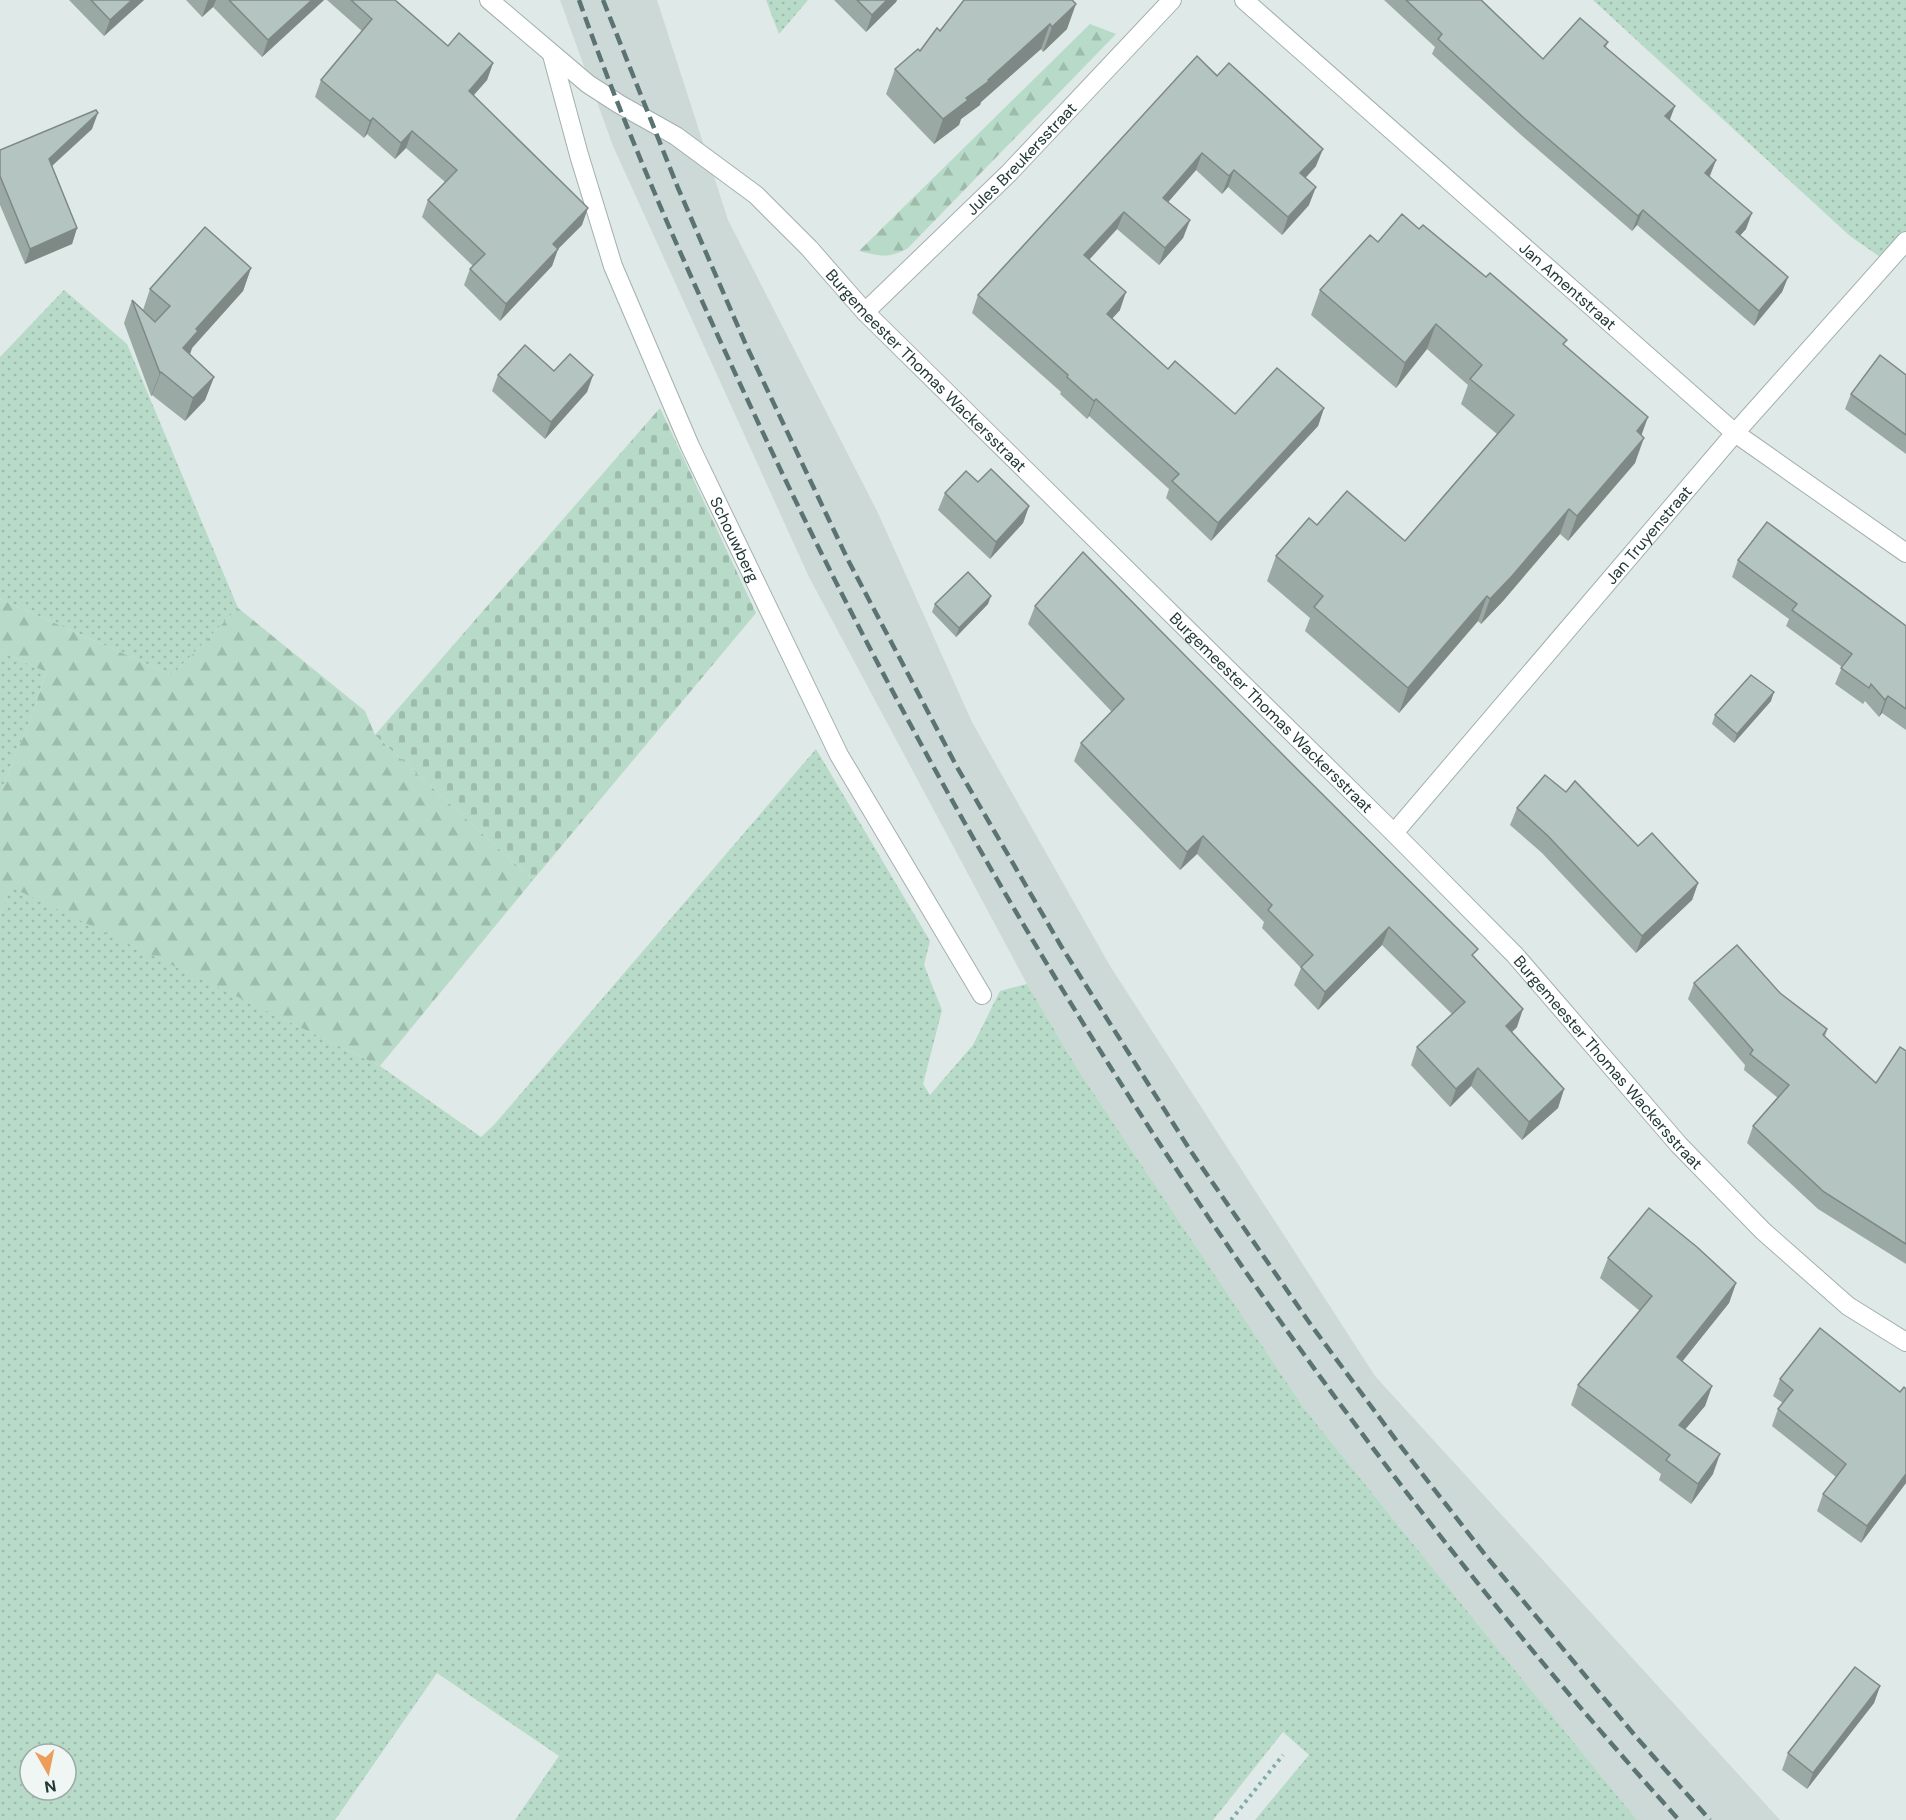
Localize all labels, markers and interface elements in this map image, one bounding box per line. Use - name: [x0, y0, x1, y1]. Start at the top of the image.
- street label: Jules Breukersstraat: [961, 98, 1081, 219]
- street label: Jan Amentstraat: [1515, 237, 1621, 334]
- street label: Burgemeester Thomas Wackersstraat: [821, 264, 1031, 476]
- street label: Jan Truyenstraat: [1600, 481, 1696, 588]
- street label: Schouwberg: [705, 493, 765, 585]
- street label: Burgemeester Thomas Wackersstraat: [1165, 608, 1378, 817]
- street label: Burgemeester Thomas Wackersstraat: [1509, 951, 1707, 1174]
- north arrow: [18, 1742, 78, 1802]
- text: N: [43, 1775, 58, 1798]

